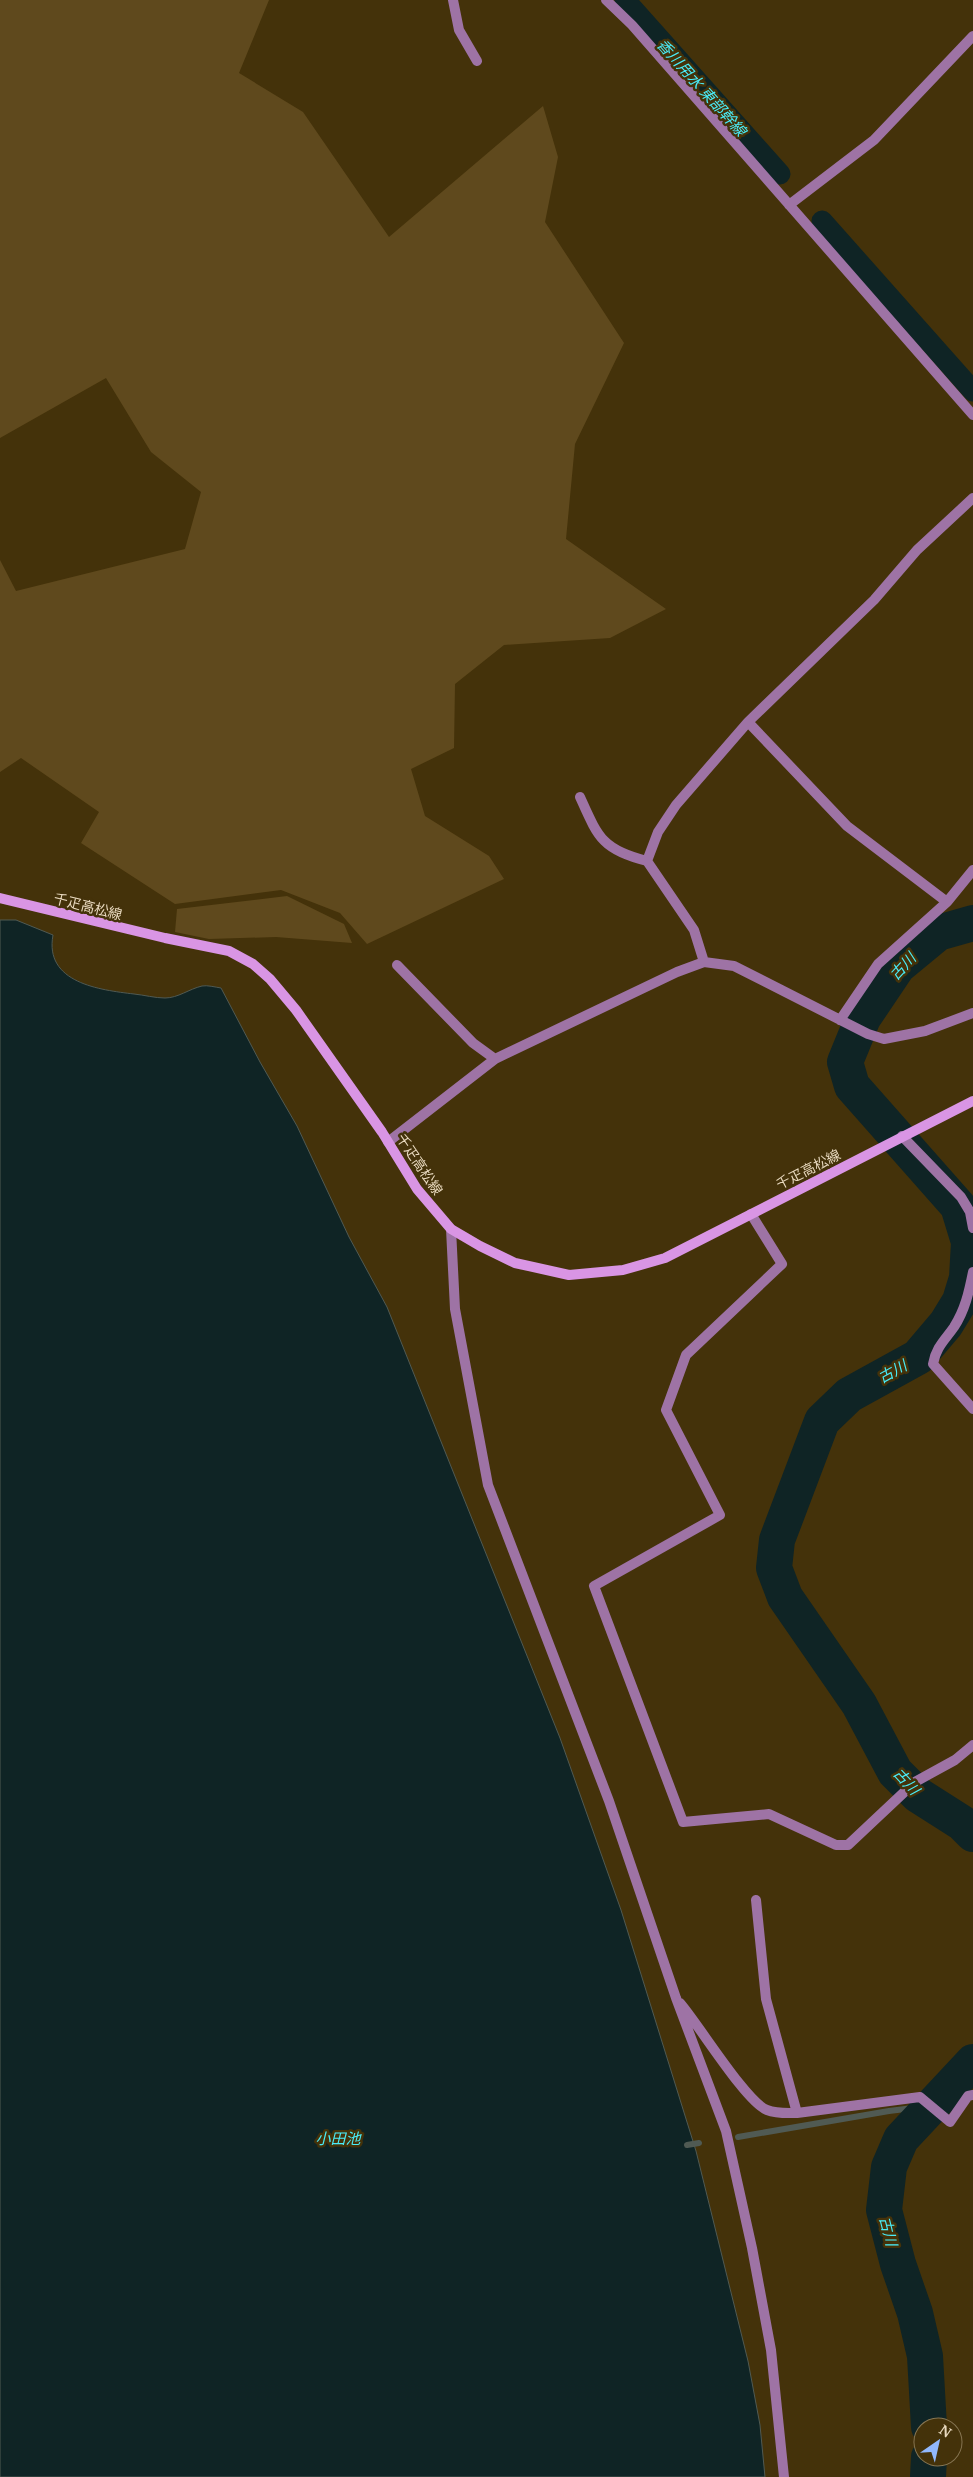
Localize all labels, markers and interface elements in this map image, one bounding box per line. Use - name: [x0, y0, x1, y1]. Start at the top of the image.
- water label: 香川用水 東部幹線: [653, 34, 752, 141]
- street label: 千疋高松線: [52, 888, 124, 924]
- water label: 古川: [884, 947, 921, 984]
- street label: 千疋高松線: [393, 1130, 447, 1198]
- street label: 千疋高松線: [773, 1145, 843, 1193]
- water label: 古川: [874, 1354, 912, 1387]
- water label: 古川: [889, 1763, 926, 1800]
- water label: 小田池: [315, 2128, 362, 2148]
- water label: 古川: [876, 2214, 903, 2250]
- north arrow: [913, 2417, 963, 2467]
- text: N: [936, 2420, 955, 2442]

